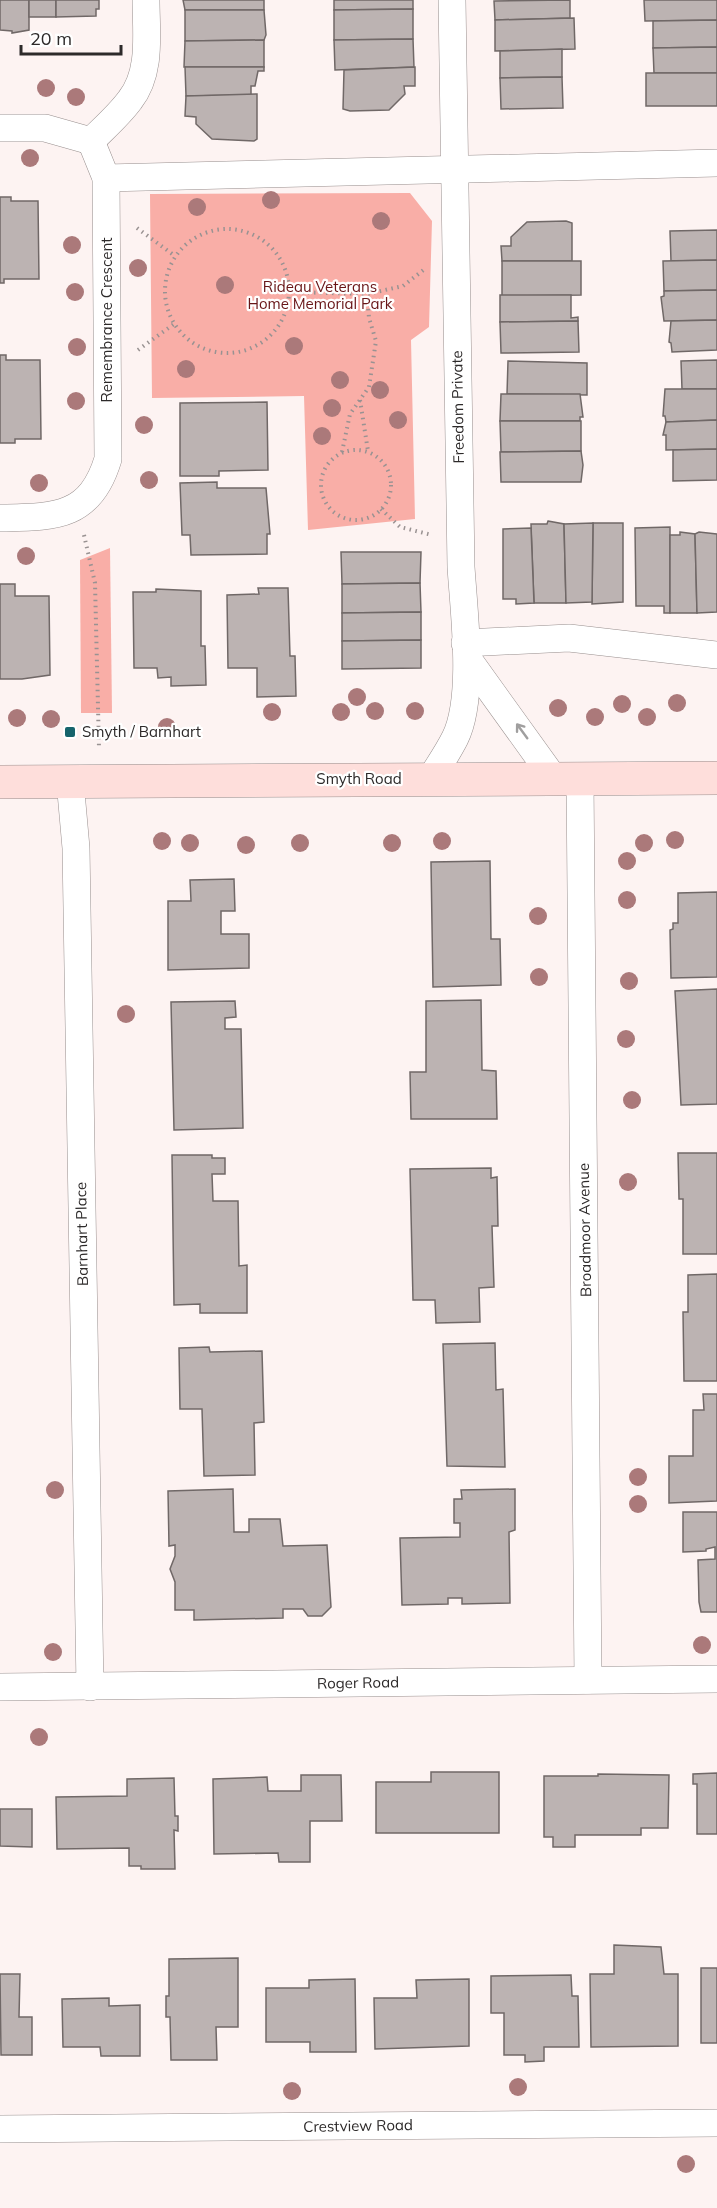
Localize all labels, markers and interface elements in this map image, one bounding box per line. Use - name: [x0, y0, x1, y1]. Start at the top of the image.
- scale bar: [21, 18, 122, 56]
- text: 20 m: [30, 27, 72, 50]
- street label: Remembrance Crescent: [97, 237, 116, 403]
- park label: Rideau Veterans Home Memorial Park: [247, 277, 393, 313]
- street label: Freedom Private: [447, 350, 468, 464]
- place label: Smyth / Barnhart: [82, 722, 201, 741]
- one-way arrow: [516, 724, 528, 740]
- marker: Smyth / Barnhart: [63, 725, 77, 739]
- street label: Smyth Road: [316, 769, 402, 788]
- street label: Broadmoor Avenue: [574, 1163, 595, 1297]
- street label: Barnhart Place: [71, 1182, 92, 1286]
- street label: Roger Road: [317, 1672, 399, 1693]
- street label: Crestview Road: [303, 2115, 413, 2136]

